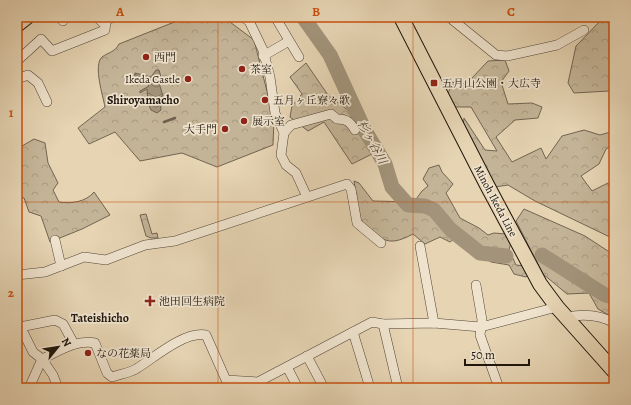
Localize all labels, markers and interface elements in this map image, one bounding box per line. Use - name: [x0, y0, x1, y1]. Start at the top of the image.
- text: A: [115, 3, 125, 20]
- text: B: [312, 3, 320, 20]
- text: C: [507, 3, 515, 20]
- place label: 西門: [154, 50, 176, 65]
- marker: 西門: [141, 52, 151, 62]
- place label: 茶室: [250, 62, 272, 77]
- marker: 茶室: [237, 64, 247, 74]
- place label: Ikeda Castle: [125, 72, 180, 87]
- marker: Ikeda Castle: [183, 74, 193, 84]
- place label: 五月山公園・大広寺: [442, 76, 541, 91]
- marker: 五月山公園・大広寺: [429, 78, 439, 88]
- district label: Shiroyamacho: [107, 92, 179, 108]
- place label: 五月ヶ丘寮々歌: [273, 93, 350, 108]
- marker: 五月ヶ丘寮々歌: [260, 95, 270, 105]
- text: 1: [9, 104, 14, 121]
- place label: 展示室: [252, 114, 285, 129]
- marker: 展示室: [239, 116, 249, 126]
- water label: 杉ヶ谷川: [353, 117, 392, 169]
- place label: 大手門: [184, 122, 217, 137]
- marker: 大手門: [220, 124, 230, 134]
- street label: Minoh Ikeda Line: [470, 163, 521, 240]
- text: 2: [8, 284, 15, 301]
- place label: 池田回生病院: [159, 294, 225, 309]
- marker: 池田回生病院: [144, 295, 156, 307]
- district label: Tateishicho: [71, 310, 129, 326]
- north arrow: [38, 327, 78, 367]
- text: N: [58, 335, 75, 349]
- scale bar: [465, 341, 529, 367]
- place label: なの花薬局: [96, 346, 151, 361]
- text: 50 m: [471, 347, 495, 363]
- marker: なの花薬局: [83, 348, 93, 358]

